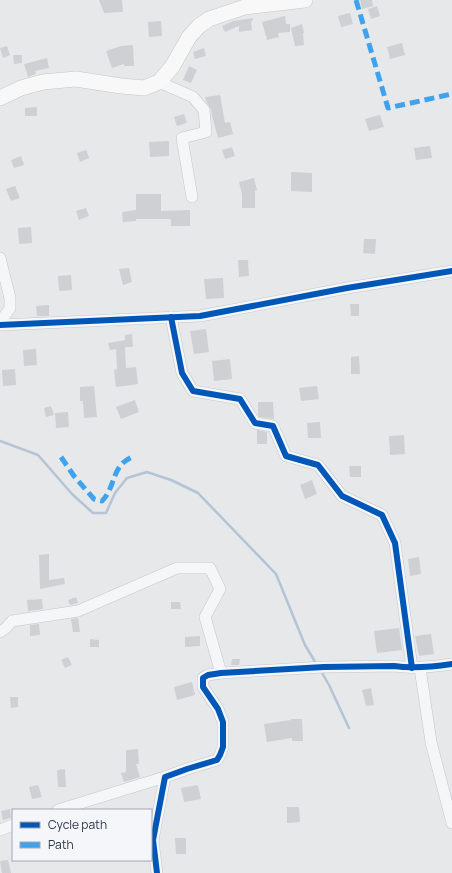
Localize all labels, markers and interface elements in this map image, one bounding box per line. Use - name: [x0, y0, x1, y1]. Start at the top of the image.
- legend: [12, 809, 152, 861]
- text: Cycle path: [48, 816, 107, 833]
- text: Path: [48, 836, 74, 853]

